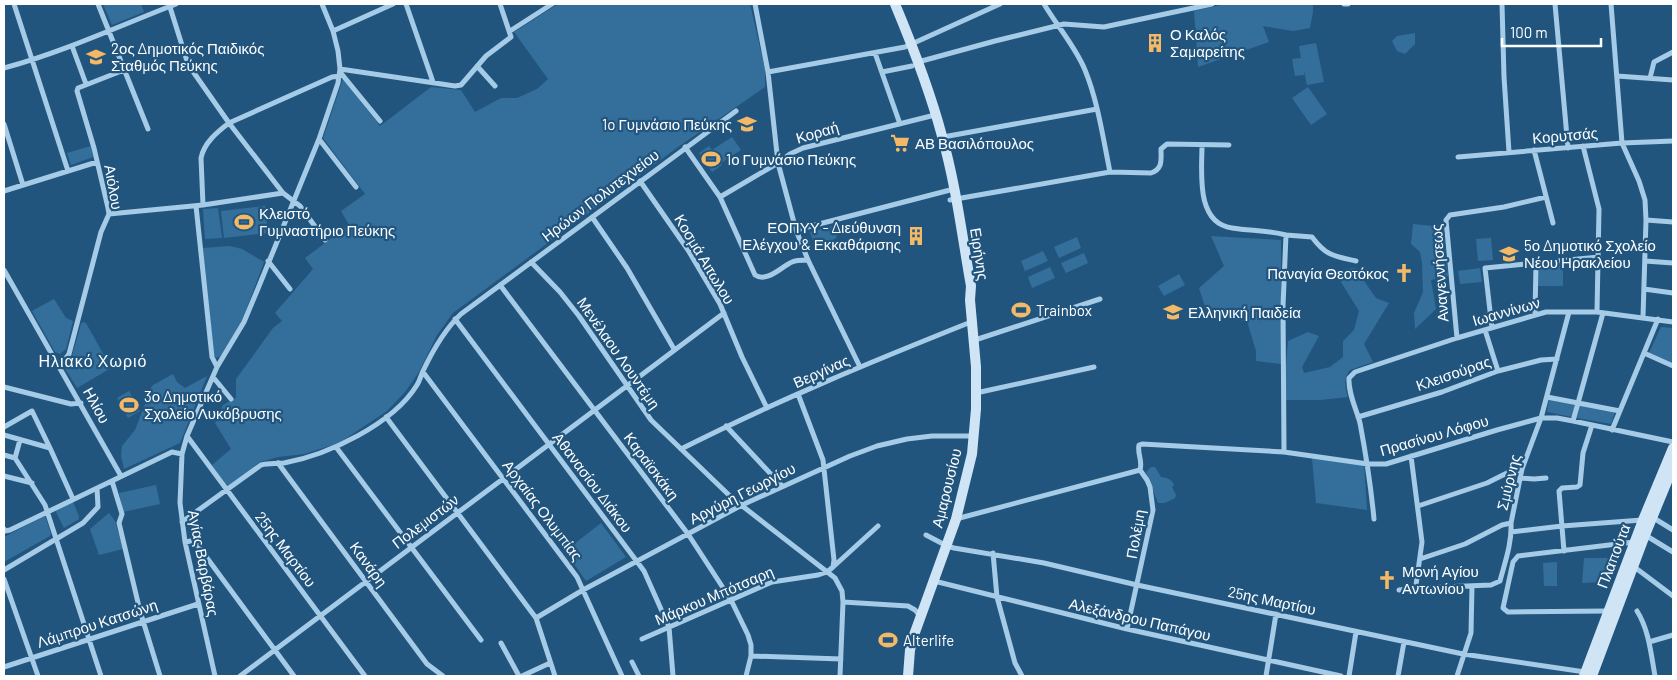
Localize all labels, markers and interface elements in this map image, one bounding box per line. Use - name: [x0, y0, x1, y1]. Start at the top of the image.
- scale bar: [1502, 15, 1601, 47]
- text: 100 m: [1510, 23, 1548, 41]
- place label: Ο Καλός Σαμαρείτης: [1170, 25, 1245, 60]
- building icon: Ο Καλός Σαμαρείτης: [1144, 32, 1166, 54]
- place label: 2ος Δημοτικός Παιδικός Σταθμός Πεύκης: [111, 39, 264, 74]
- school or university icon: 2ος Δημοτικός Παιδικός Σταθμός Πεύκης: [85, 46, 107, 68]
- school or university icon: 1o Γυμνάσιο Πεύκης: [736, 113, 758, 135]
- place label: 1o Γυμνάσιο Πεύκης: [602, 115, 732, 133]
- street label: Κοραή: [794, 117, 840, 147]
- street label: Κορυτσάς: [1531, 123, 1599, 147]
- supermarket icon: ΑΒ Βασιλόπουλος: [889, 132, 911, 154]
- place label: ΑΒ Βασιλόπουλος: [915, 134, 1034, 152]
- street label: Ηρώων Πολυτεχνείου: [538, 145, 662, 245]
- sports icon: 1ο Γυμνάσιο Πεύκης: [700, 148, 722, 170]
- place label: 1ο Γυμνάσιο Πεύκης: [726, 150, 856, 168]
- street label: Αιόλου: [101, 163, 127, 211]
- place label: Κλειστό Γυμναστήριο Πεύκης: [259, 204, 395, 239]
- sports icon: Κλειστό Γυμναστήριο Πεύκης: [233, 211, 255, 233]
- street label: Κοσμά Αιτωλου: [671, 211, 739, 307]
- place label: ΕΟΠΥΥ - Διεύθυνση Ελέγχου & Εκκαθάρισης: [742, 218, 901, 253]
- street label: Αναγεννήσεως: [1427, 223, 1451, 323]
- building icon: ΕΟΠΥΥ - Διεύθυνση Ελέγχου & Εκκαθάρισης: [905, 225, 927, 247]
- street label: Ειρήνης: [967, 226, 993, 282]
- place label: 5ο Δημοτικό Σχολείο Νέου Ηρακλείου: [1524, 236, 1656, 271]
- school or university icon: 5ο Δημοτικό Σχολείο Νέου Ηρακλείου: [1498, 243, 1520, 265]
- church icon: Παναγία Θεοτόκος: [1393, 262, 1415, 284]
- place label: Παναγία Θεοτόκος: [1267, 264, 1389, 282]
- street label: Ιωαννίνων: [1470, 293, 1542, 329]
- street label: Μενέλαου Λουντέμη: [574, 294, 664, 412]
- sports icon: Trainbox: [1010, 299, 1032, 321]
- place label: Trainbox: [1036, 301, 1092, 319]
- school or university icon: Ελληνική Παιδεία: [1162, 301, 1184, 323]
- place label: Ελληνική Παιδεία: [1188, 303, 1301, 321]
- district label: Ηλιακό Χωριό: [39, 351, 147, 370]
- street label: Βεργίνας: [790, 351, 852, 391]
- street label: Κλεισούρας: [1413, 352, 1493, 394]
- street label: Ηλίου: [80, 384, 114, 426]
- place label: 3ο Δημοτικό Σχολείο Λυκόβρυσης: [144, 387, 282, 422]
- sports icon: 3ο Δημοτικό Σχολείο Λυκόβρυσης: [118, 394, 140, 416]
- street label: Πρασίνου Λόφου: [1378, 411, 1490, 459]
- street label: Αθανασίου Διάκου: [549, 428, 637, 536]
- street label: Καραϊσκάκη: [621, 429, 683, 503]
- street label: Αμαρουσίου: [927, 446, 965, 530]
- street label: Σμύρνης: [1492, 452, 1524, 512]
- street label: Αρχαίας Ολυμπίας: [499, 456, 587, 564]
- street label: Αργύρη Γεωργίου: [686, 458, 798, 528]
- street label: Πολεμιστών: [388, 490, 462, 552]
- street label: Αγίας Βαρβάρας: [185, 508, 223, 618]
- street label: 25ης Μαρτίου: [252, 508, 320, 590]
- street label: Πολέμη: [1122, 508, 1148, 560]
- street label: Πλαπούτα: [1593, 521, 1634, 591]
- street label: Κανάρη: [347, 538, 391, 590]
- street label: Μάρκου Μπότσαρη: [652, 562, 776, 628]
- place label: Μονή Αγίου Αντωνίου: [1402, 562, 1479, 597]
- church icon: Μονή Αγίου Αντωνίου: [1376, 569, 1398, 591]
- street label: 25ης Μαρτίου: [1226, 582, 1318, 618]
- street label: Αλεξάνδρου Παπάγου: [1067, 594, 1213, 644]
- street label: Λάμπρου Κατσώνη: [34, 595, 160, 651]
- sports icon: Alterlife: [877, 629, 899, 651]
- place label: Alterlife: [903, 631, 954, 649]

